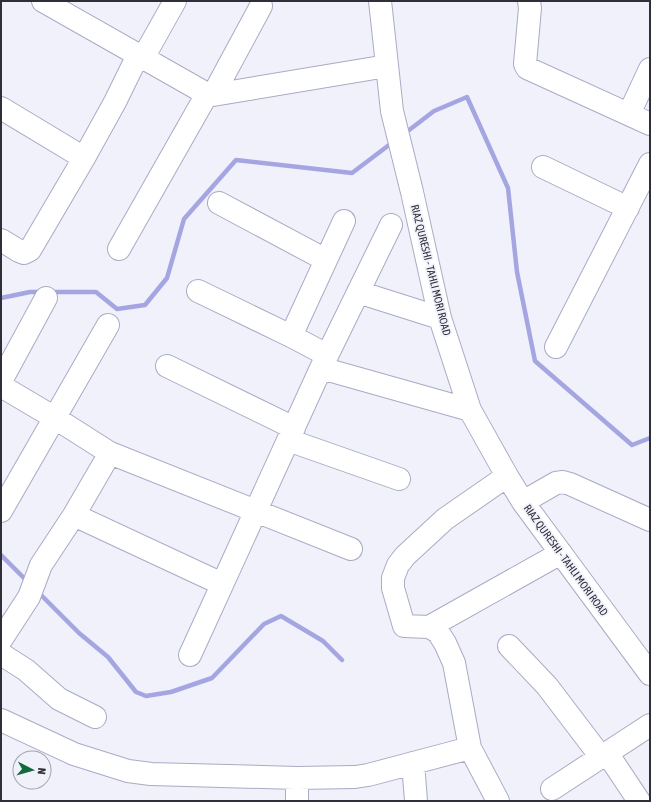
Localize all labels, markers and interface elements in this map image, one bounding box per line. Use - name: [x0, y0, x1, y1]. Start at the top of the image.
- street label: RIAZ QURESHI - TAHLI MORI ROAD: [409, 203, 453, 337]
- street label: RIAZ QURESHI - TAHLI MORI ROAD: [522, 502, 610, 618]
- north arrow: [12, 750, 52, 790]
- text: N: [36, 767, 48, 775]

